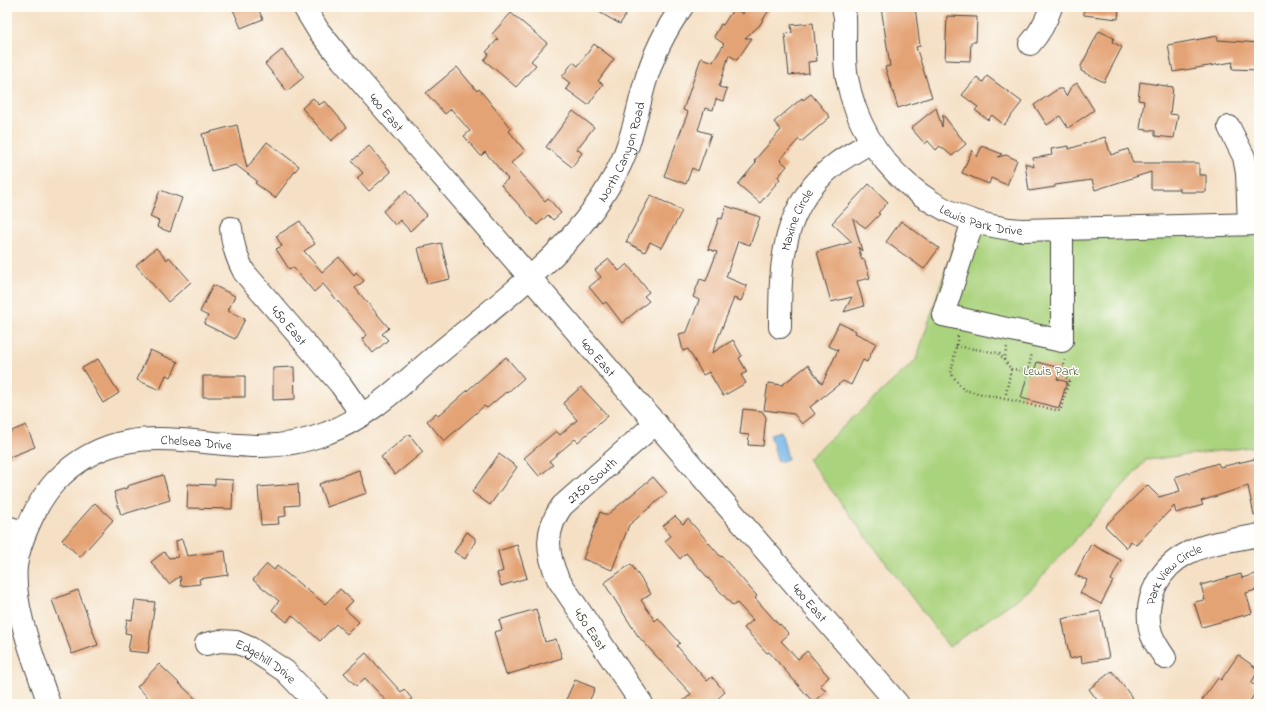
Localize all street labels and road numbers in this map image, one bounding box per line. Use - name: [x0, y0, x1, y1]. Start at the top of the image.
- street label: 400 East: [364, 89, 408, 137]
- street label: North Canyon Road: [593, 99, 651, 206]
- street label: Maxine Circle: [777, 185, 819, 252]
- street label: Lewis Park Drive: [936, 200, 1023, 241]
- street label: 450 East: [266, 302, 311, 351]
- street label: 400 East: [575, 335, 620, 382]
- street label: Chelsea Drive: [160, 431, 233, 456]
- street label: 2750 South: [563, 454, 622, 509]
- street label: Park View Circle: [1142, 540, 1205, 607]
- street label: 400 East: [787, 580, 832, 627]
- street label: 450 East: [569, 605, 611, 655]
- street label: Edgehill Drive: [232, 635, 300, 689]

